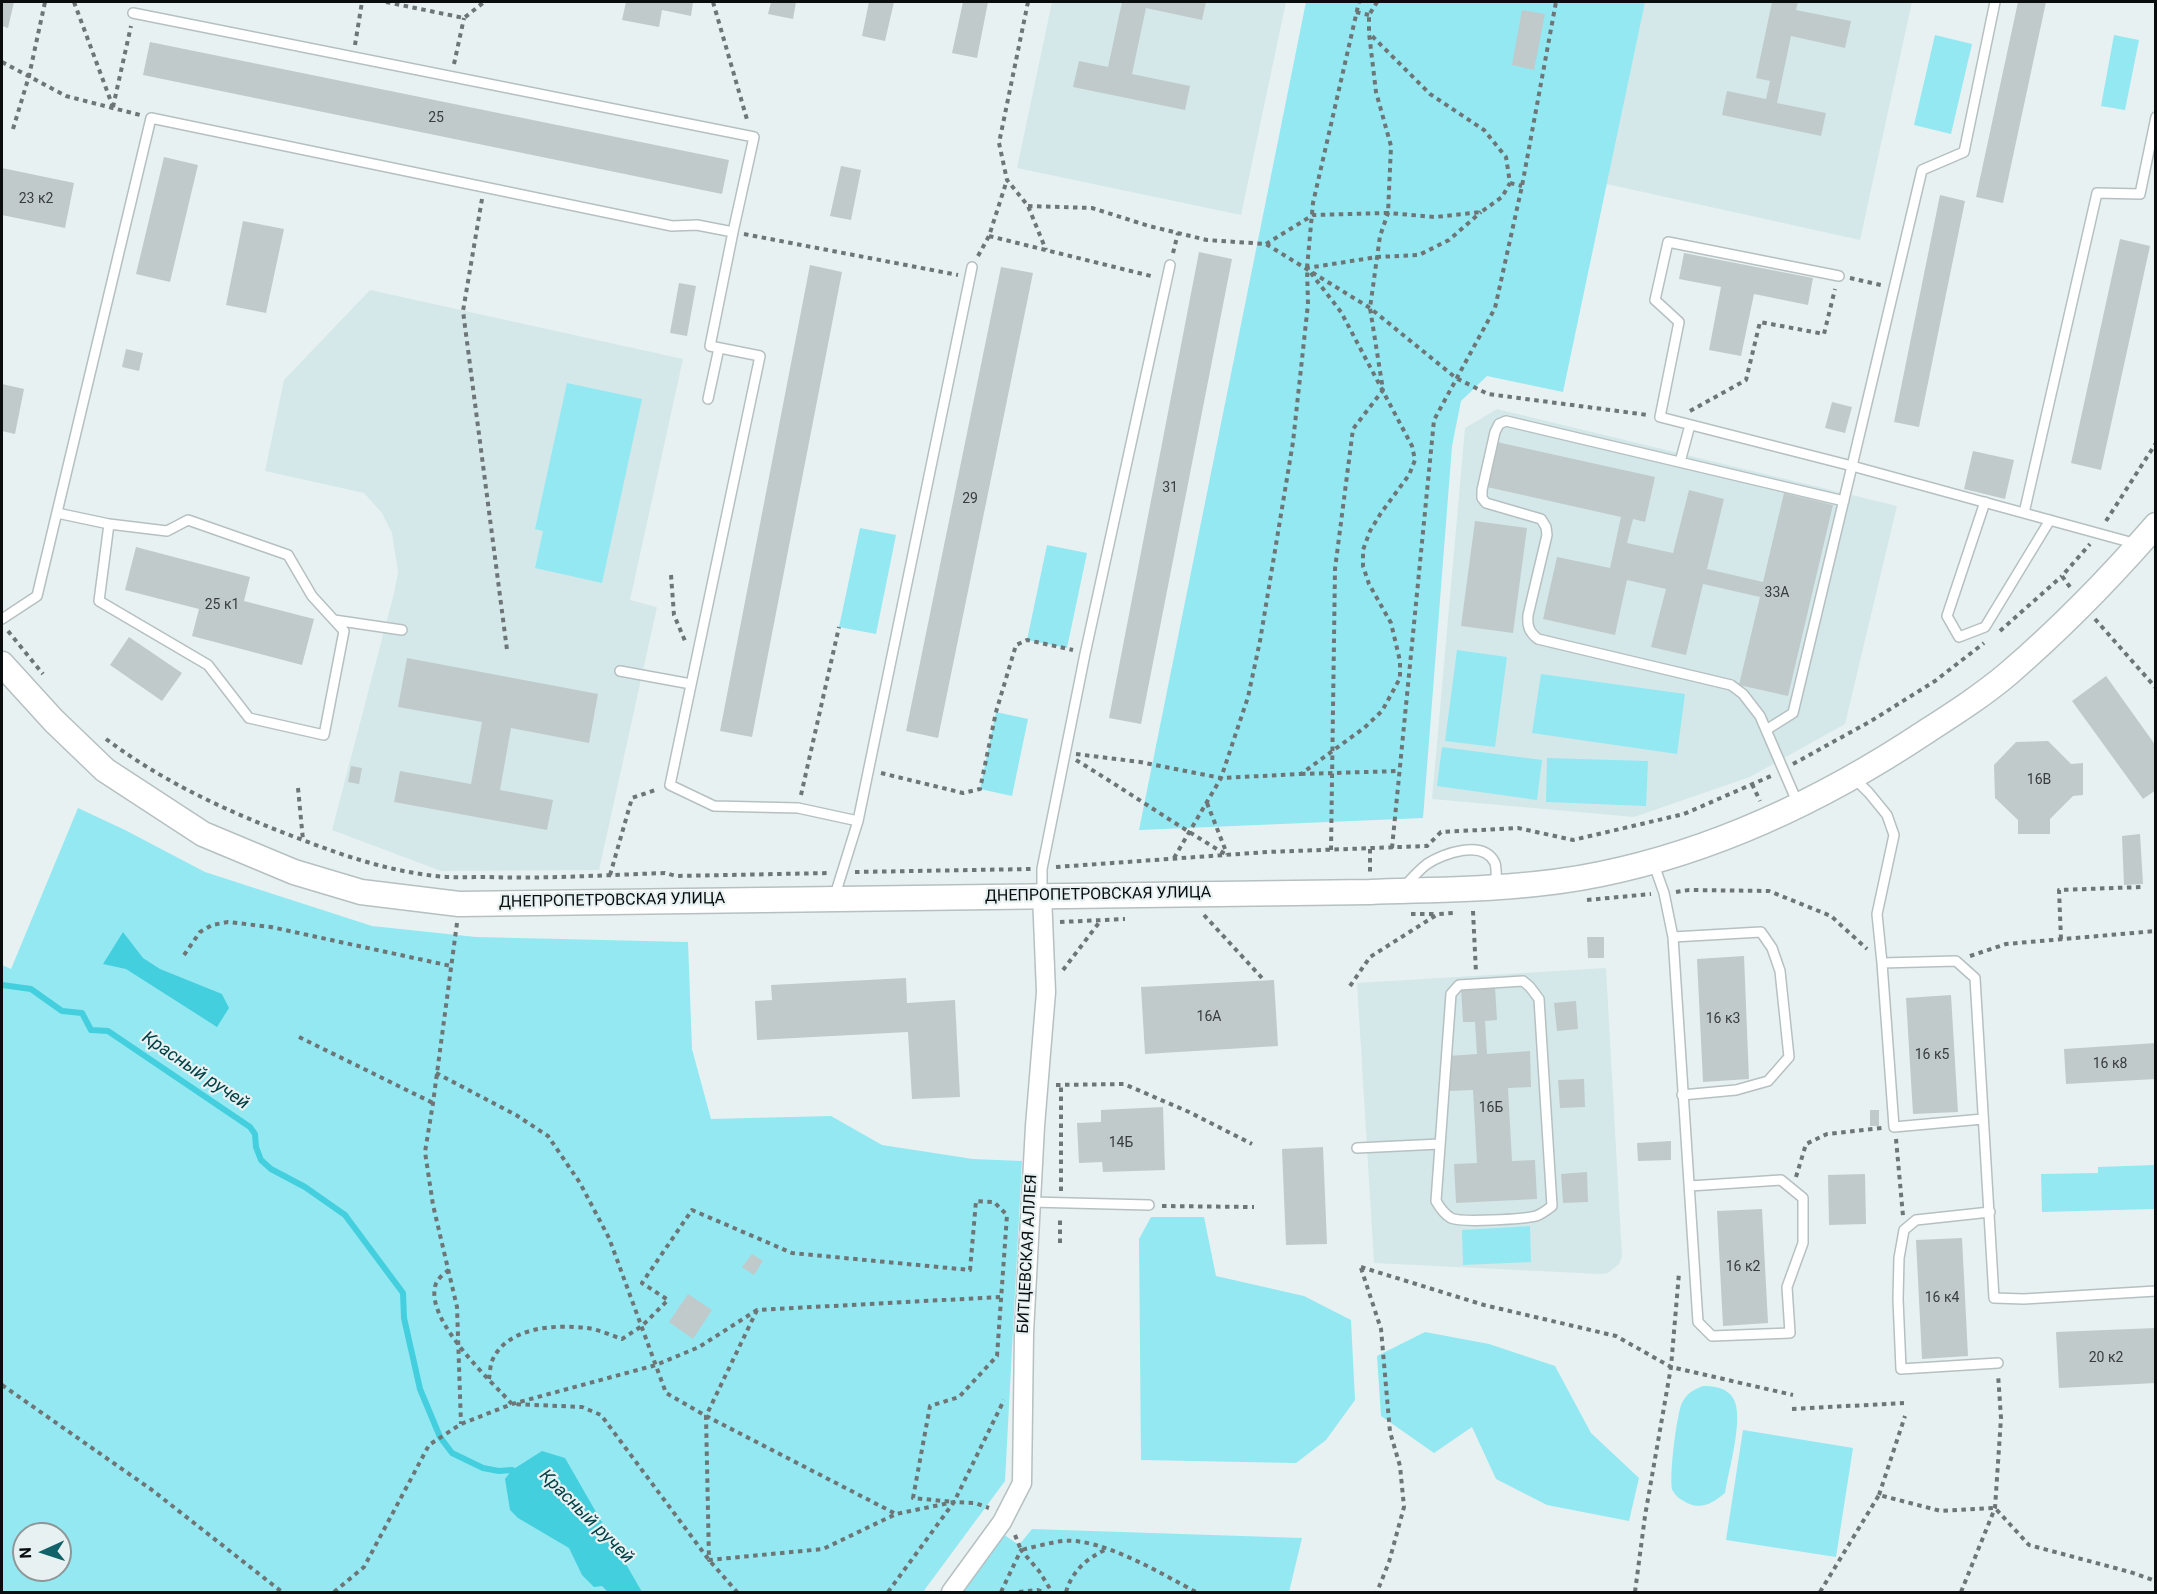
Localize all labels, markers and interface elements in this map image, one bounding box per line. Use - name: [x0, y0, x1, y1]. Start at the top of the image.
- house number: 25: [428, 110, 444, 126]
- house number: 23 к2: [19, 191, 53, 207]
- house number: 31: [1162, 480, 1178, 496]
- house number: 29: [962, 491, 978, 507]
- house number: 33А: [1765, 585, 1789, 601]
- house number: 25 к1: [205, 597, 239, 613]
- house number: 16В: [2027, 772, 2051, 788]
- street label: ДНЕПРОПЕТРОВСКАЯ УЛИЦА: [985, 883, 1211, 907]
- street label: ДНЕПРОПЕТРОВСКАЯ УЛИЦА: [499, 889, 725, 913]
- house number: 16А: [1197, 1009, 1221, 1025]
- house number: 16 к3: [1706, 1011, 1740, 1027]
- water label: Красный ручей: [137, 1027, 253, 1115]
- house number: 16 к5: [1915, 1047, 1949, 1063]
- house number: 16 к8: [2093, 1056, 2127, 1072]
- house number: 16Б: [1479, 1100, 1503, 1116]
- house number: 14Б: [1109, 1135, 1133, 1151]
- street label: БИТЦЕВСКАЯ АЛЛЕЯ: [1014, 1174, 1042, 1334]
- house number: 16 к2: [1726, 1259, 1760, 1275]
- house number: 16 к4: [1925, 1290, 1959, 1306]
- house number: 20 к2: [2089, 1350, 2123, 1366]
- water label: Красный ручей: [534, 1465, 638, 1569]
- north arrow: [12, 1522, 72, 1582]
- text: N: [16, 1547, 35, 1559]

